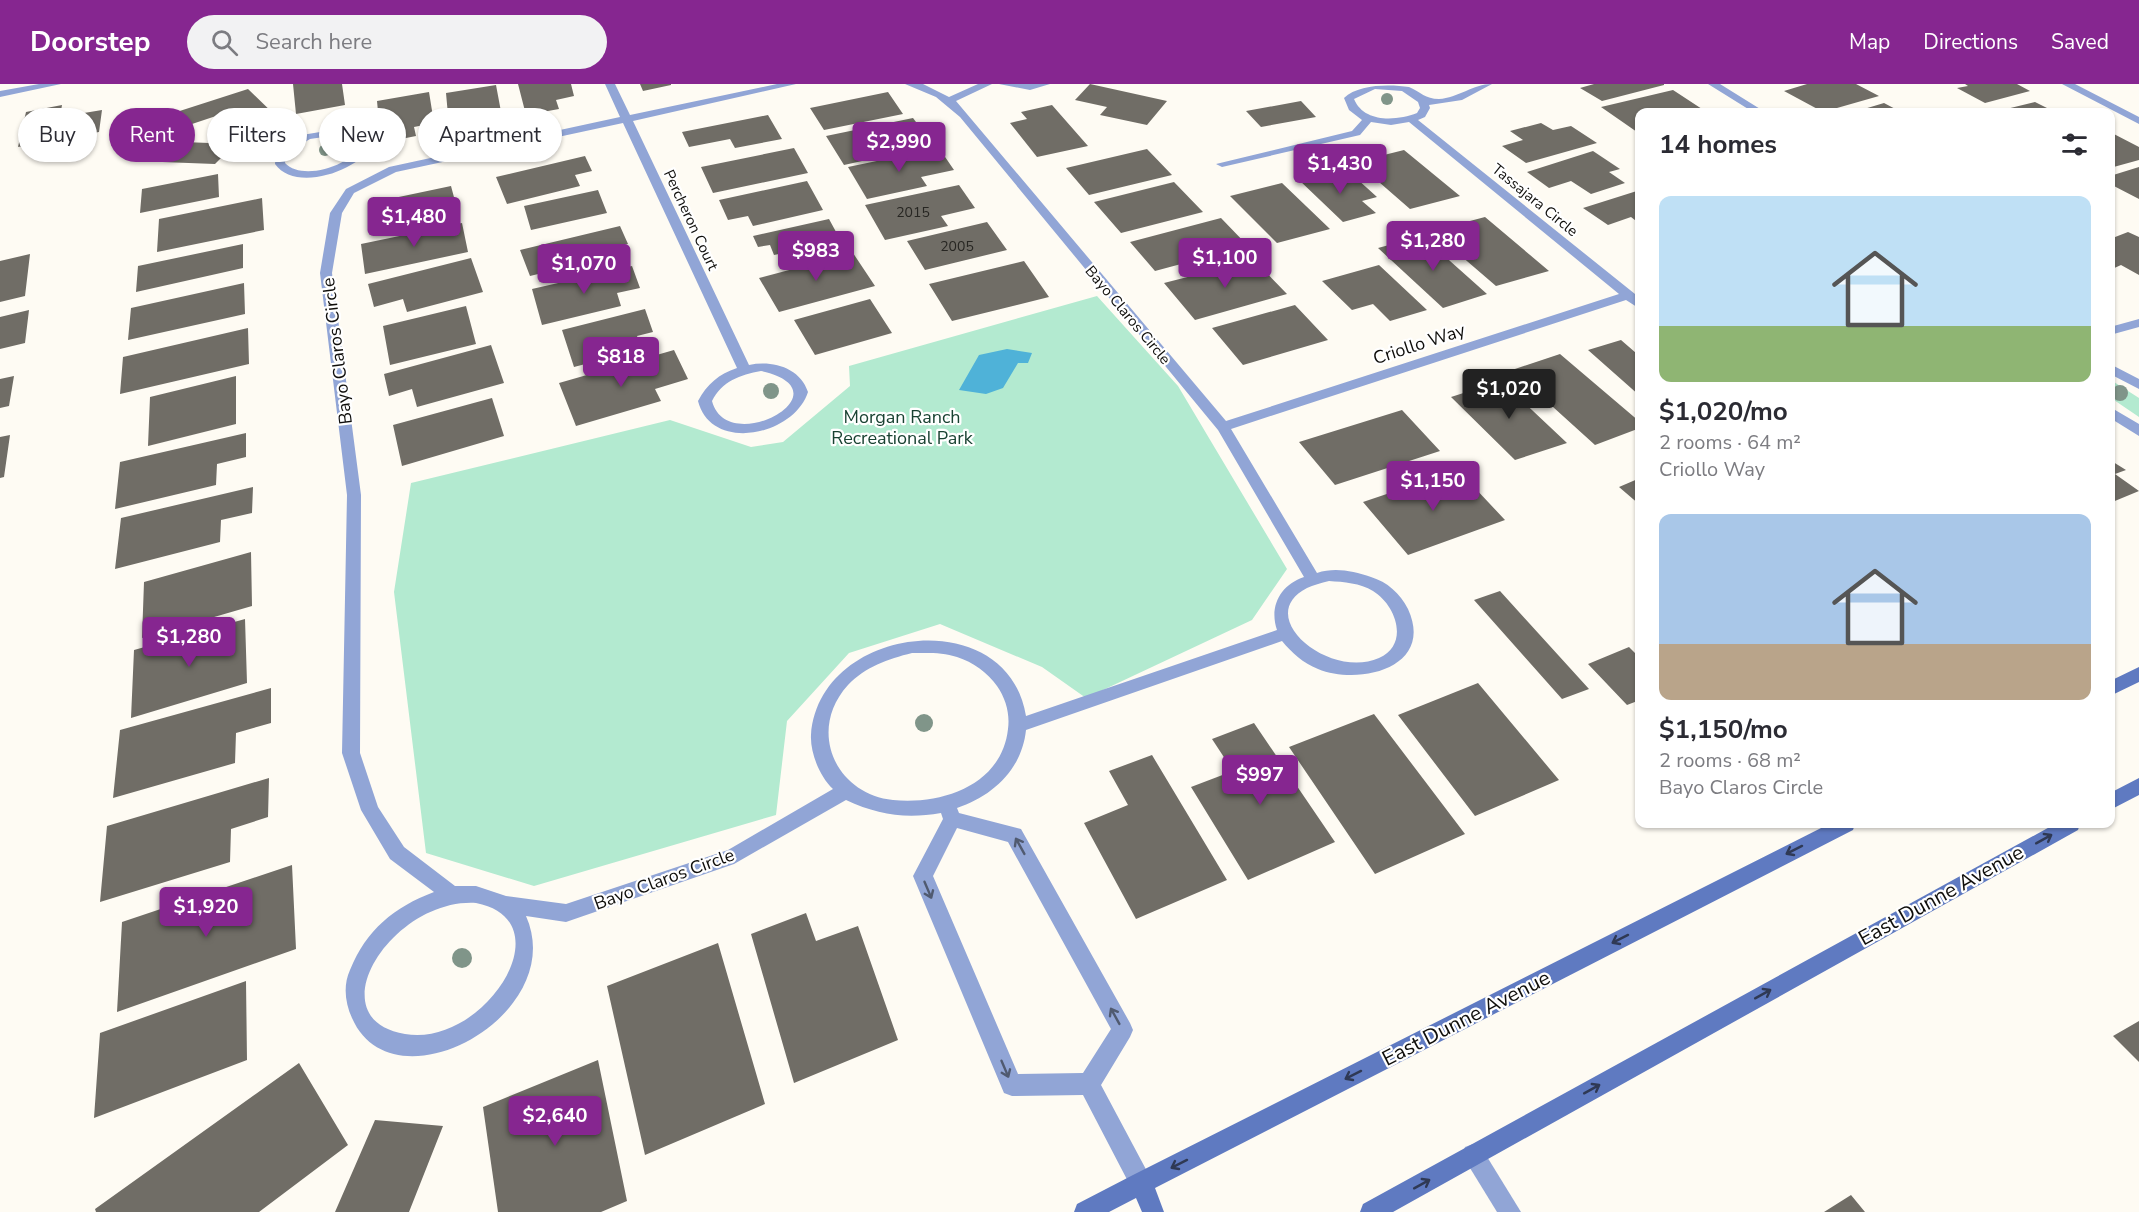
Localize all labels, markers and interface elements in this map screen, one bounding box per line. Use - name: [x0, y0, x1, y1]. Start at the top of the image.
- search box: [187, 15, 607, 69]
- text: Doorstep: [30, 23, 151, 61]
- icon: search: [208, 26, 241, 59]
- text: Search here: [256, 27, 372, 57]
- text: Map: [1849, 28, 1890, 56]
- text: Directions: [1923, 28, 2018, 56]
- text: Saved: [2051, 28, 2109, 56]
- chip: Buy: [18, 108, 97, 162]
- chip: Rent: [109, 108, 195, 162]
- chip: Filters: [207, 108, 307, 162]
- chip: New: [319, 108, 406, 162]
- chip: Apartment: [418, 108, 562, 162]
- pin: $2,990: [850, 122, 948, 173]
- text: 14 homes: [1659, 127, 1777, 162]
- text: $2,990: [867, 128, 931, 155]
- icon: filters: [2058, 128, 2091, 161]
- pin: $1,430: [1291, 144, 1389, 195]
- text: $1,430: [1308, 150, 1372, 177]
- street label: Tassajara Circle: [1488, 159, 1582, 241]
- street label: Percheron Court: [659, 166, 723, 274]
- pin: $1,480: [365, 197, 463, 248]
- text: $1,480: [382, 203, 446, 230]
- house number: 2015: [896, 203, 930, 222]
- pin: $1,280: [1384, 221, 1482, 272]
- text: $1,280: [1401, 227, 1465, 254]
- pin: $983: [780, 231, 852, 282]
- icon: home: [1821, 235, 1929, 343]
- text: $983: [792, 237, 840, 264]
- house number: 2005: [940, 237, 974, 256]
- pin: $1,100: [1176, 238, 1274, 289]
- pin: $1,070: [535, 244, 633, 295]
- text: $1,100: [1193, 244, 1257, 271]
- text: $1,070: [552, 250, 616, 277]
- street label: Bayo Claros Circle: [1081, 261, 1175, 369]
- street label: Bayo Claros Circle: [316, 276, 358, 426]
- street label: Criollo Way: [1370, 318, 1469, 370]
- pin: $818: [585, 337, 657, 388]
- text: $818: [597, 343, 645, 370]
- pin: $1,020: [1460, 369, 1558, 420]
- text: $1,020: [1477, 375, 1541, 402]
- text: $1,020/mo: [1659, 394, 1788, 429]
- park label: Morgan Ranch Recreational Park: [831, 405, 974, 450]
- text: 2 rooms · 64 m²: [1659, 429, 1801, 456]
- text: Criollo Way: [1659, 456, 1765, 483]
- pin: $1,150: [1384, 461, 1482, 512]
- text: $1,150: [1401, 467, 1465, 494]
- icon: home: [1821, 553, 1929, 661]
- pin: $1,280: [140, 617, 238, 668]
- text: $1,280: [157, 623, 221, 650]
- text: $1,150/mo: [1659, 712, 1788, 747]
- text: 2 rooms · 68 m²: [1659, 747, 1801, 774]
- pin: $997: [1224, 755, 1296, 806]
- text: $997: [1236, 761, 1284, 788]
- text: Bayo Claros Circle: [1659, 774, 1823, 801]
- one-way arrow: [2035, 833, 2052, 845]
- one-way arrow: [1014, 838, 1026, 855]
- street label: East Dunne Avenue: [1853, 838, 2029, 952]
- street label: Bayo Claros Circle: [590, 842, 738, 916]
- one-way arrow: [1786, 844, 1803, 856]
- one-way arrow: [923, 880, 934, 898]
- pin: $1,920: [157, 887, 255, 938]
- text: $1,920: [174, 893, 238, 920]
- one-way arrow: [1612, 933, 1630, 945]
- street label: East Dunne Avenue: [1377, 963, 1555, 1073]
- one-way arrow: [1754, 988, 1771, 1000]
- one-way arrow: [1109, 1008, 1121, 1025]
- one-way arrow: [1000, 1059, 1011, 1078]
- one-way arrow: [1345, 1070, 1363, 1081]
- one-way arrow: [1583, 1083, 1601, 1094]
- pin: $2,640: [506, 1096, 604, 1147]
- text: $2,640: [523, 1102, 587, 1129]
- one-way arrow: [1171, 1158, 1189, 1170]
- one-way arrow: [1413, 1177, 1430, 1189]

